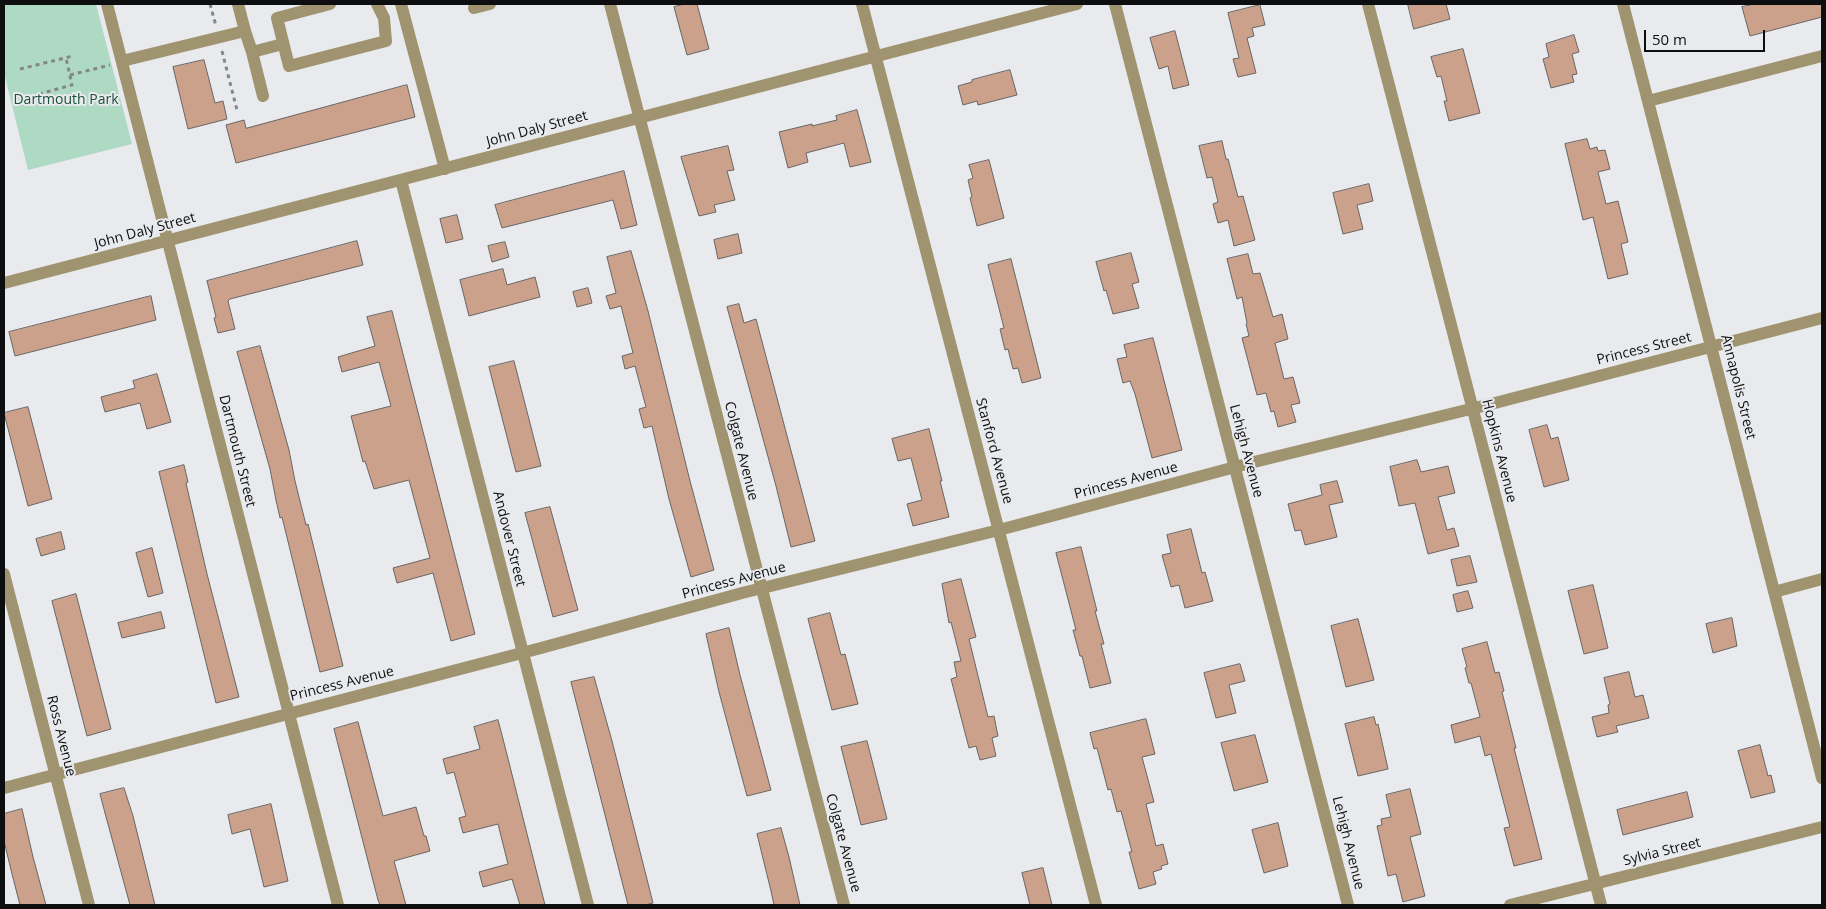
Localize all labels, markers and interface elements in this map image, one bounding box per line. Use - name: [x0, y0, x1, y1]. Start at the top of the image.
- scale bar: [1646, 20, 1767, 52]
- text: 50 m: [1652, 29, 1687, 49]
- park label: Dartmouth Park: [13, 92, 119, 108]
- street label: John Daly Street: [484, 107, 590, 151]
- street label: John Daly Street: [92, 209, 198, 253]
- street label: Princess Street: [1595, 329, 1693, 369]
- street label: Annapolis Street: [1717, 333, 1759, 441]
- street label: Dartmouth Street: [215, 393, 259, 509]
- street label: Stanford Avenue: [972, 396, 1016, 506]
- street label: Hopkins Avenue: [1478, 398, 1520, 504]
- street label: Colgate Avenue: [721, 400, 761, 502]
- street label: Lehigh Avenue: [1225, 403, 1267, 499]
- street label: Princess Avenue: [1072, 459, 1180, 503]
- street label: Andover Street: [489, 490, 529, 588]
- street label: Princess Avenue: [680, 559, 788, 603]
- street label: Princess Avenue: [288, 663, 396, 705]
- street label: Ross Avenue: [43, 694, 79, 778]
- street label: Colgate Avenue: [822, 792, 864, 894]
- street label: Lehigh Avenue: [1328, 794, 1368, 892]
- street label: Sylvia Street: [1622, 834, 1702, 870]

